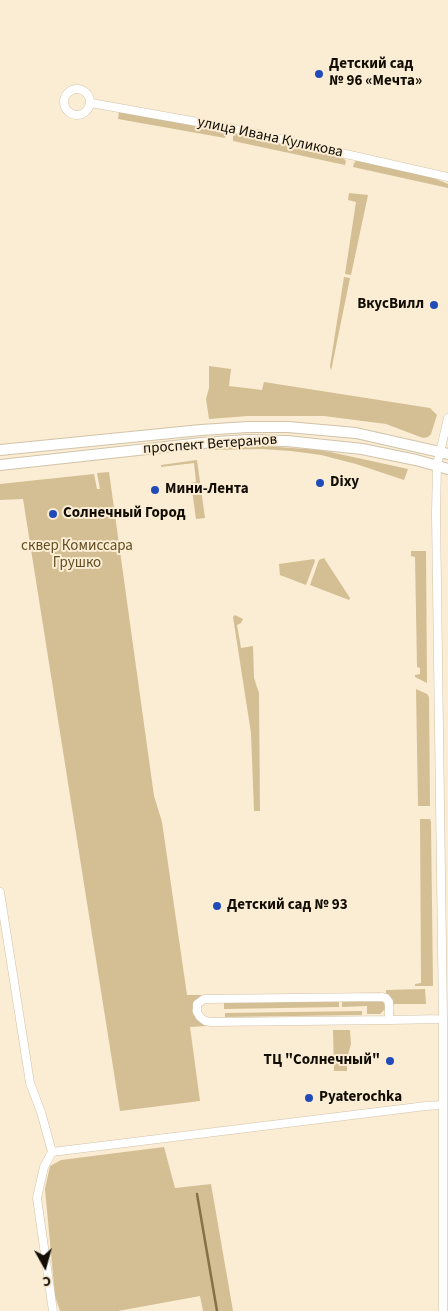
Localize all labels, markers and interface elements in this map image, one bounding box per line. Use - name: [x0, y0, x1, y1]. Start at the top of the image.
- place label: Детский сад № 96 «Мечта»: [329, 56, 422, 91]
- marker: Детский сад № 96 «Мечта»: [313, 68, 325, 80]
- street label: улица Ивана Куликова: [195, 114, 345, 162]
- place label: ВкусВилл: [357, 296, 424, 314]
- marker: ВкусВилл: [428, 299, 440, 311]
- street label: проспект Ветеранов: [142, 431, 278, 459]
- place label: Dixy: [330, 474, 359, 492]
- marker: Dixy: [314, 477, 326, 489]
- place label: Мини-Лента: [165, 481, 249, 499]
- marker: Мини-Лента: [149, 484, 161, 496]
- place label: Солнечный Город: [63, 505, 185, 523]
- marker: Солнечный Город: [47, 508, 59, 520]
- park label: сквер Комиссара Грушко: [21, 538, 133, 573]
- place label: Детский сад № 93: [227, 897, 348, 915]
- marker: Детский сад № 93: [211, 900, 223, 912]
- place label: ТЦ "Солнечный": [264, 1052, 380, 1070]
- marker: ТЦ "Солнечный": [384, 1055, 396, 1067]
- place label: Pyaterochka: [319, 1089, 402, 1107]
- marker: Pyaterochka: [303, 1092, 315, 1104]
- north arrow: [20, 1241, 70, 1291]
- text: С: [42, 1270, 52, 1291]

